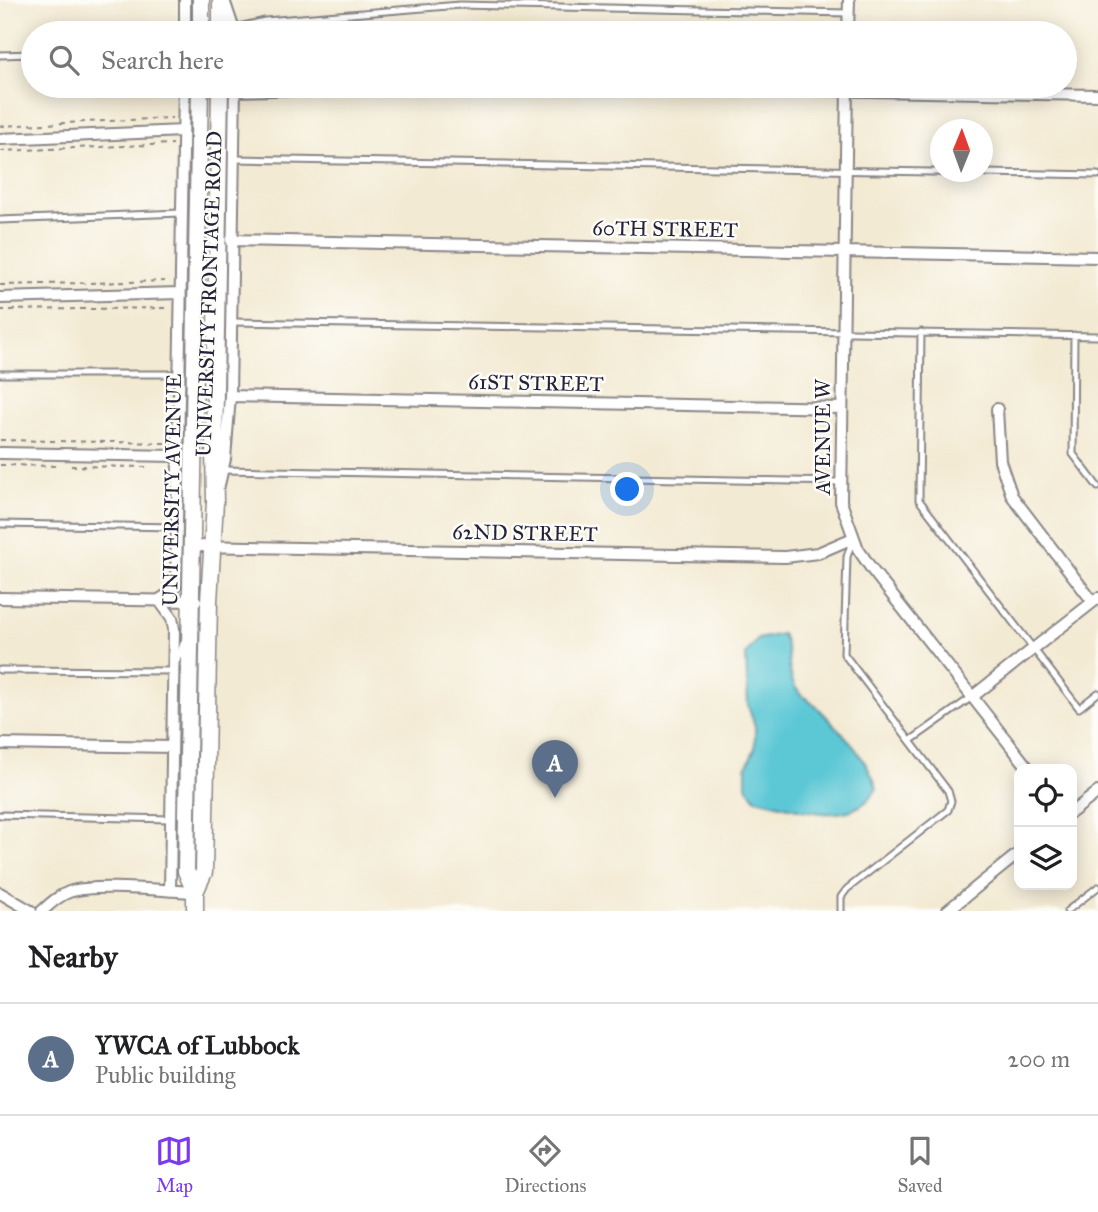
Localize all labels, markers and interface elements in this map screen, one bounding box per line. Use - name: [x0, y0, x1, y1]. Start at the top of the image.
- search box: [21, 21, 1077, 98]
- icon: search: [45, 41, 83, 79]
- text: Search here: [101, 44, 224, 76]
- north arrow: [930, 119, 993, 182]
- street label: UNIVERSITY FRONTAGE ROAD: [190, 131, 228, 457]
- street label: 60TH STREET: [592, 215, 738, 243]
- street label: 61ST STREET: [468, 369, 604, 397]
- street label: UNIVERSITY AVENUE: [157, 373, 187, 607]
- street label: AVENUE W: [810, 378, 836, 496]
- your location: [610, 472, 644, 506]
- street label: 62ND STREET: [452, 519, 598, 547]
- pin: A: [532, 740, 578, 798]
- map controls: [1014, 764, 1077, 890]
- button: locate: [1014, 764, 1077, 827]
- button: layers: [1014, 827, 1077, 890]
- text: Nearby: [28, 939, 118, 975]
- text: YWCA of Lubbock: [95, 1029, 299, 1061]
- text: A: [43, 1045, 59, 1073]
- text: 200 m: [1008, 1045, 1070, 1073]
- text: Public building: [95, 1061, 235, 1089]
- tab: Map: [155, 1132, 193, 1197]
- tab: Directions: [504, 1132, 586, 1197]
- tab: Saved: [897, 1132, 943, 1197]

